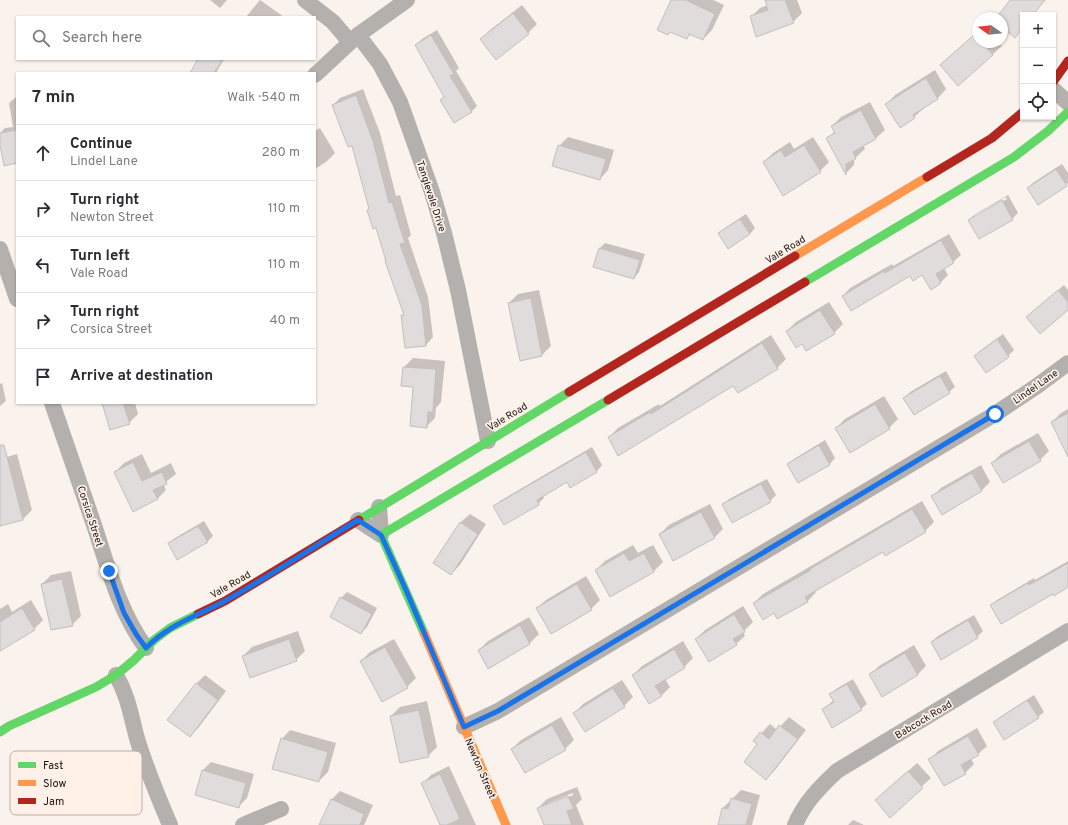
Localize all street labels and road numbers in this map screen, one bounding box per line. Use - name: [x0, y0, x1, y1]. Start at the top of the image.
- street label: Tanglevale Drive: [413, 159, 448, 234]
- street label: Vale Road: [763, 233, 808, 267]
- street label: Lindel Lane: [1011, 367, 1061, 407]
- street label: Vale Road: [485, 400, 530, 434]
- street label: Corsica Street: [74, 484, 106, 549]
- street label: Vale Road: [208, 569, 253, 602]
- street label: Babcock Road: [893, 698, 955, 742]
- street label: Newton Street: [461, 736, 498, 801]

